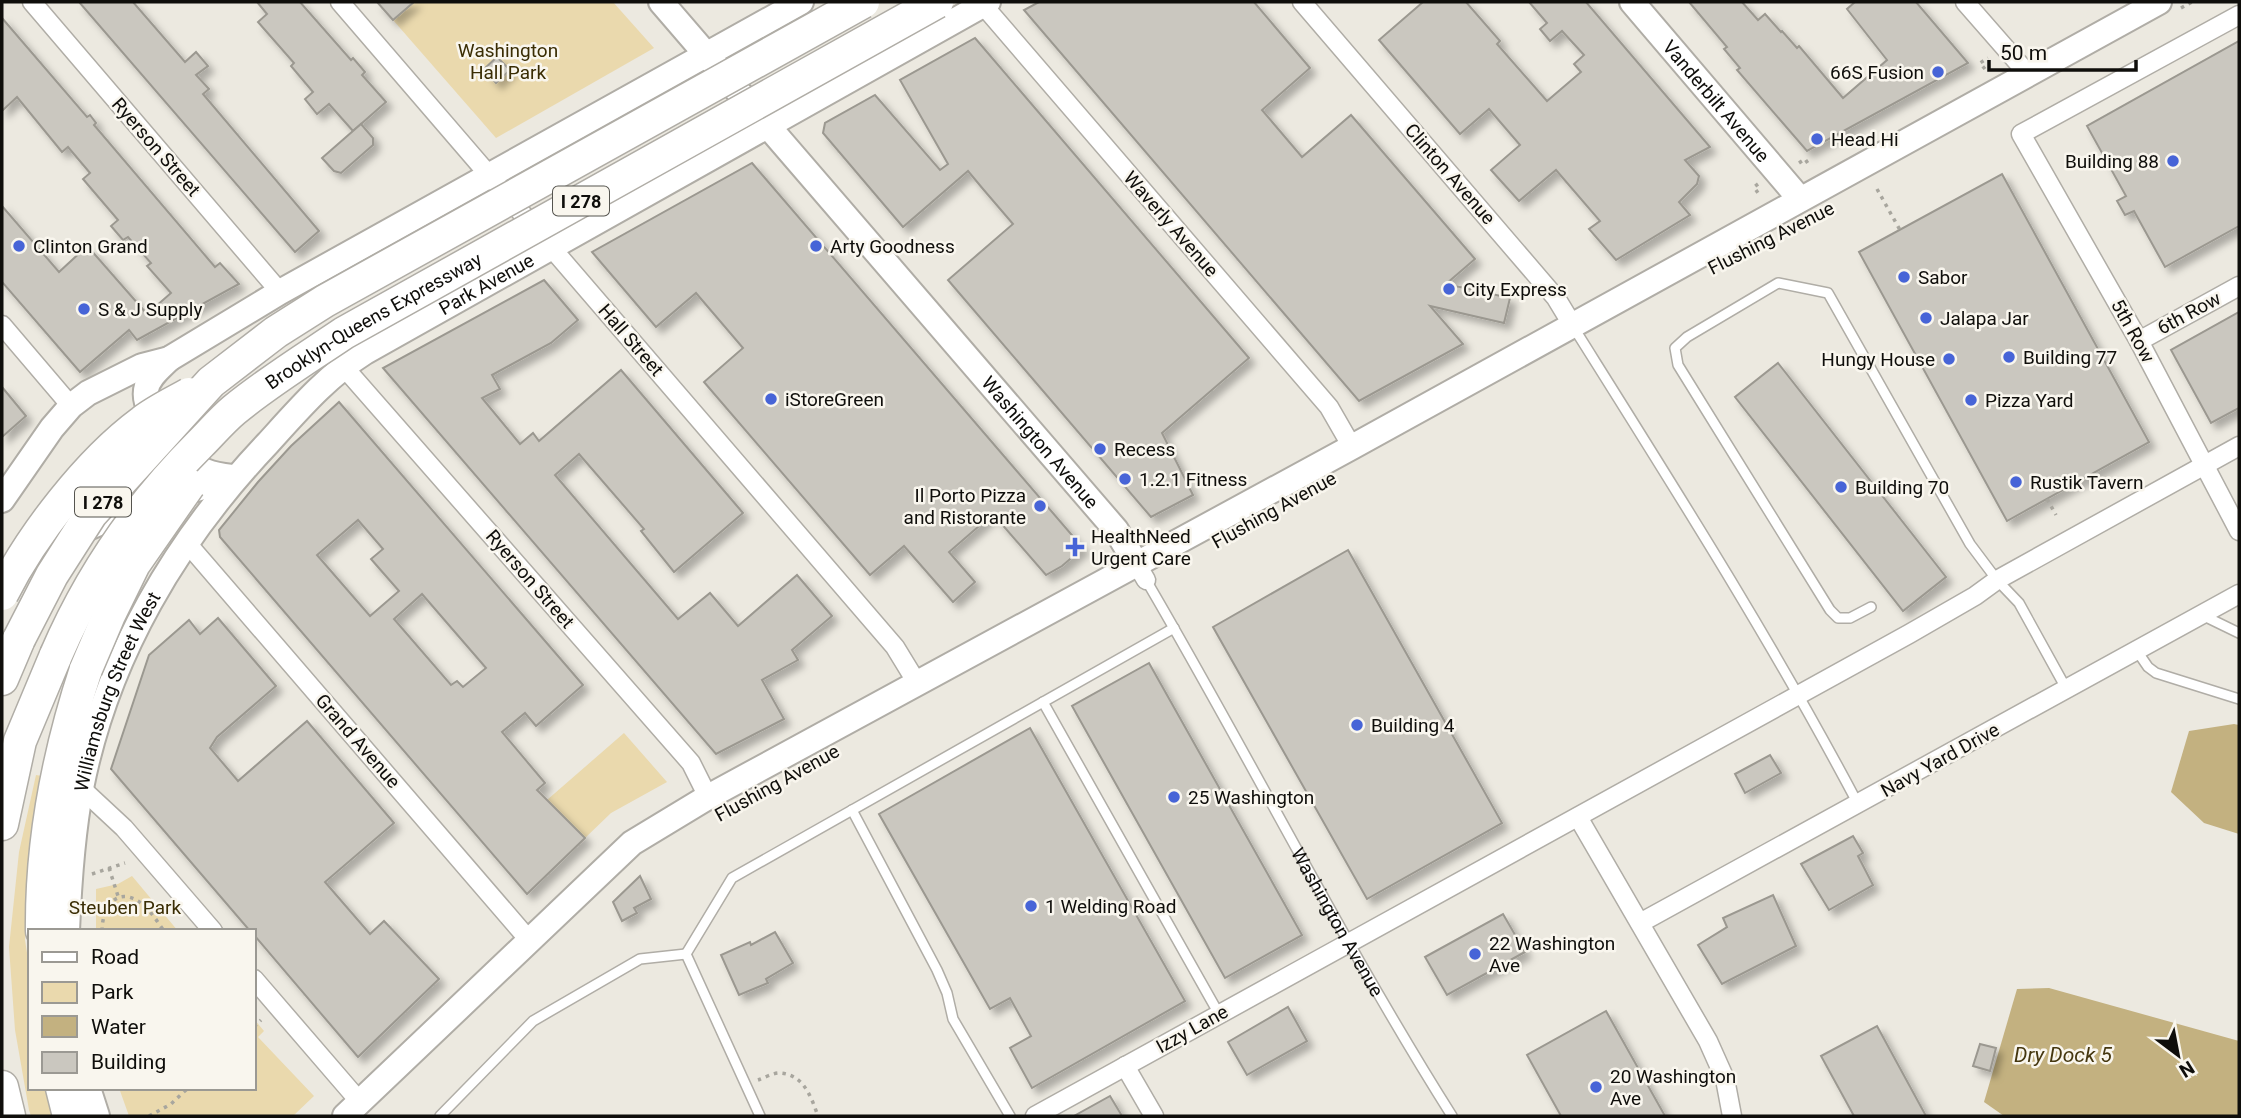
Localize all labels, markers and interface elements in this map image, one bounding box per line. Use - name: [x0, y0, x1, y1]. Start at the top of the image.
- scale bar: [1989, 28, 2136, 72]
- street label: Vanderbilt Avenue: [1658, 35, 1775, 167]
- park label: Washington Hall Park: [458, 39, 558, 84]
- text: 50 m: [2000, 41, 2047, 65]
- place label: 66S Fusion: [1830, 61, 1924, 84]
- marker: 66S Fusion: [1930, 64, 1946, 80]
- street label: Ryerson Street: [107, 93, 205, 201]
- street label: Clinton Avenue: [1400, 119, 1500, 229]
- place label: Head Hi: [1831, 128, 1899, 151]
- marker: Head Hi: [1809, 131, 1825, 147]
- place label: Building 88: [2065, 150, 2159, 173]
- marker: Building 88: [2165, 153, 2181, 169]
- street label: Waverly Avenue: [1119, 166, 1223, 282]
- road number: I 278: [553, 186, 609, 216]
- street label: Flushing Avenue: [1704, 196, 1838, 280]
- place label: Clinton Grand: [33, 235, 148, 258]
- place label: Arty Goodness: [830, 235, 955, 258]
- marker: Clinton Grand: [11, 238, 27, 254]
- marker: Arty Goodness: [808, 238, 824, 254]
- street label: Brooklyn-Queens Expressway: [261, 247, 485, 394]
- street label: Park Avenue: [435, 248, 538, 320]
- place label: Sabor: [1918, 266, 1968, 289]
- marker: Sabor: [1896, 269, 1912, 285]
- place label: City Express: [1463, 278, 1567, 301]
- marker: City Express: [1441, 281, 1457, 297]
- street label: 6th Row: [2153, 287, 2225, 339]
- street label: 5th Row: [2106, 295, 2160, 367]
- place label: S & J Supply: [98, 298, 202, 321]
- street label: Hall Street: [593, 299, 669, 381]
- marker: S & J Supply: [76, 301, 92, 317]
- place label: Jalapa Jar: [1940, 307, 2029, 330]
- marker: Jalapa Jar: [1918, 310, 1934, 326]
- place label: Building 77: [2023, 346, 2117, 369]
- place label: Hungy House: [1821, 348, 1935, 371]
- marker: Building 77: [2001, 349, 2017, 365]
- marker: Hungy House: [1941, 351, 1957, 367]
- street label: Washington Avenue: [977, 371, 1104, 513]
- place label: iStoreGreen: [785, 388, 884, 411]
- place label: Pizza Yard: [1985, 389, 2074, 412]
- marker: iStoreGreen: [763, 391, 779, 407]
- marker: Pizza Yard: [1963, 392, 1979, 408]
- place label: Recess: [1114, 438, 1175, 461]
- marker: Recess: [1092, 441, 1108, 457]
- street label: Flushing Avenue: [1208, 466, 1340, 554]
- place label: 1.2.1 Fitness: [1139, 468, 1247, 491]
- marker: 1.2.1 Fitness: [1117, 471, 1133, 487]
- place label: Rustik Tavern: [2030, 471, 2143, 494]
- marker: Rustik Tavern: [2008, 474, 2024, 490]
- place label: Building 70: [1855, 476, 1949, 499]
- marker: Building 70: [1833, 479, 1849, 495]
- place label: Il Porto Pizza and Ristorante: [904, 484, 1026, 529]
- road number: I 278: [75, 488, 131, 516]
- marker: Il Porto Pizza and Ristorante: [1032, 498, 1048, 514]
- street label: Ryerson Street: [481, 525, 579, 633]
- place label: HealthNeed Urgent Care: [1091, 525, 1191, 570]
- marker: HealthNeed Urgent Care: [1065, 537, 1085, 557]
- street label: Williamsburg Street West: [69, 587, 165, 793]
- street label: Grand Avenue: [311, 689, 405, 793]
- place label: Building 4: [1371, 714, 1455, 737]
- marker: Building 4: [1349, 717, 1365, 733]
- street label: Navy Yard Drive: [1877, 718, 2003, 802]
- street label: Flushing Avenue: [711, 739, 843, 827]
- place label: 25 Washington: [1188, 786, 1314, 809]
- marker: 25 Washington: [1166, 789, 1182, 805]
- street label: Washington Avenue: [1287, 843, 1389, 1001]
- place label: 1 Welding Road: [1045, 895, 1176, 918]
- park label: Steuben Park: [69, 896, 182, 919]
- marker: 1 Welding Road: [1023, 898, 1039, 914]
- legend: [28, 929, 256, 1090]
- place label: 22 Washington Ave: [1489, 932, 1615, 977]
- text: Road: [91, 945, 139, 969]
- marker: 22 Washington Ave: [1467, 946, 1483, 962]
- text: Park: [91, 980, 134, 1004]
- street label: Izzy Lane: [1152, 1000, 1232, 1058]
- text: Water: [91, 1015, 146, 1039]
- north arrow: [2143, 1020, 2213, 1090]
- water label: Dry Dock 5: [2014, 1043, 2112, 1067]
- text: Building: [91, 1050, 166, 1074]
- text: N: [2175, 1056, 2199, 1082]
- place label: 20 Washington Ave: [1610, 1065, 1736, 1110]
- marker: 20 Washington Ave: [1588, 1079, 1604, 1095]

